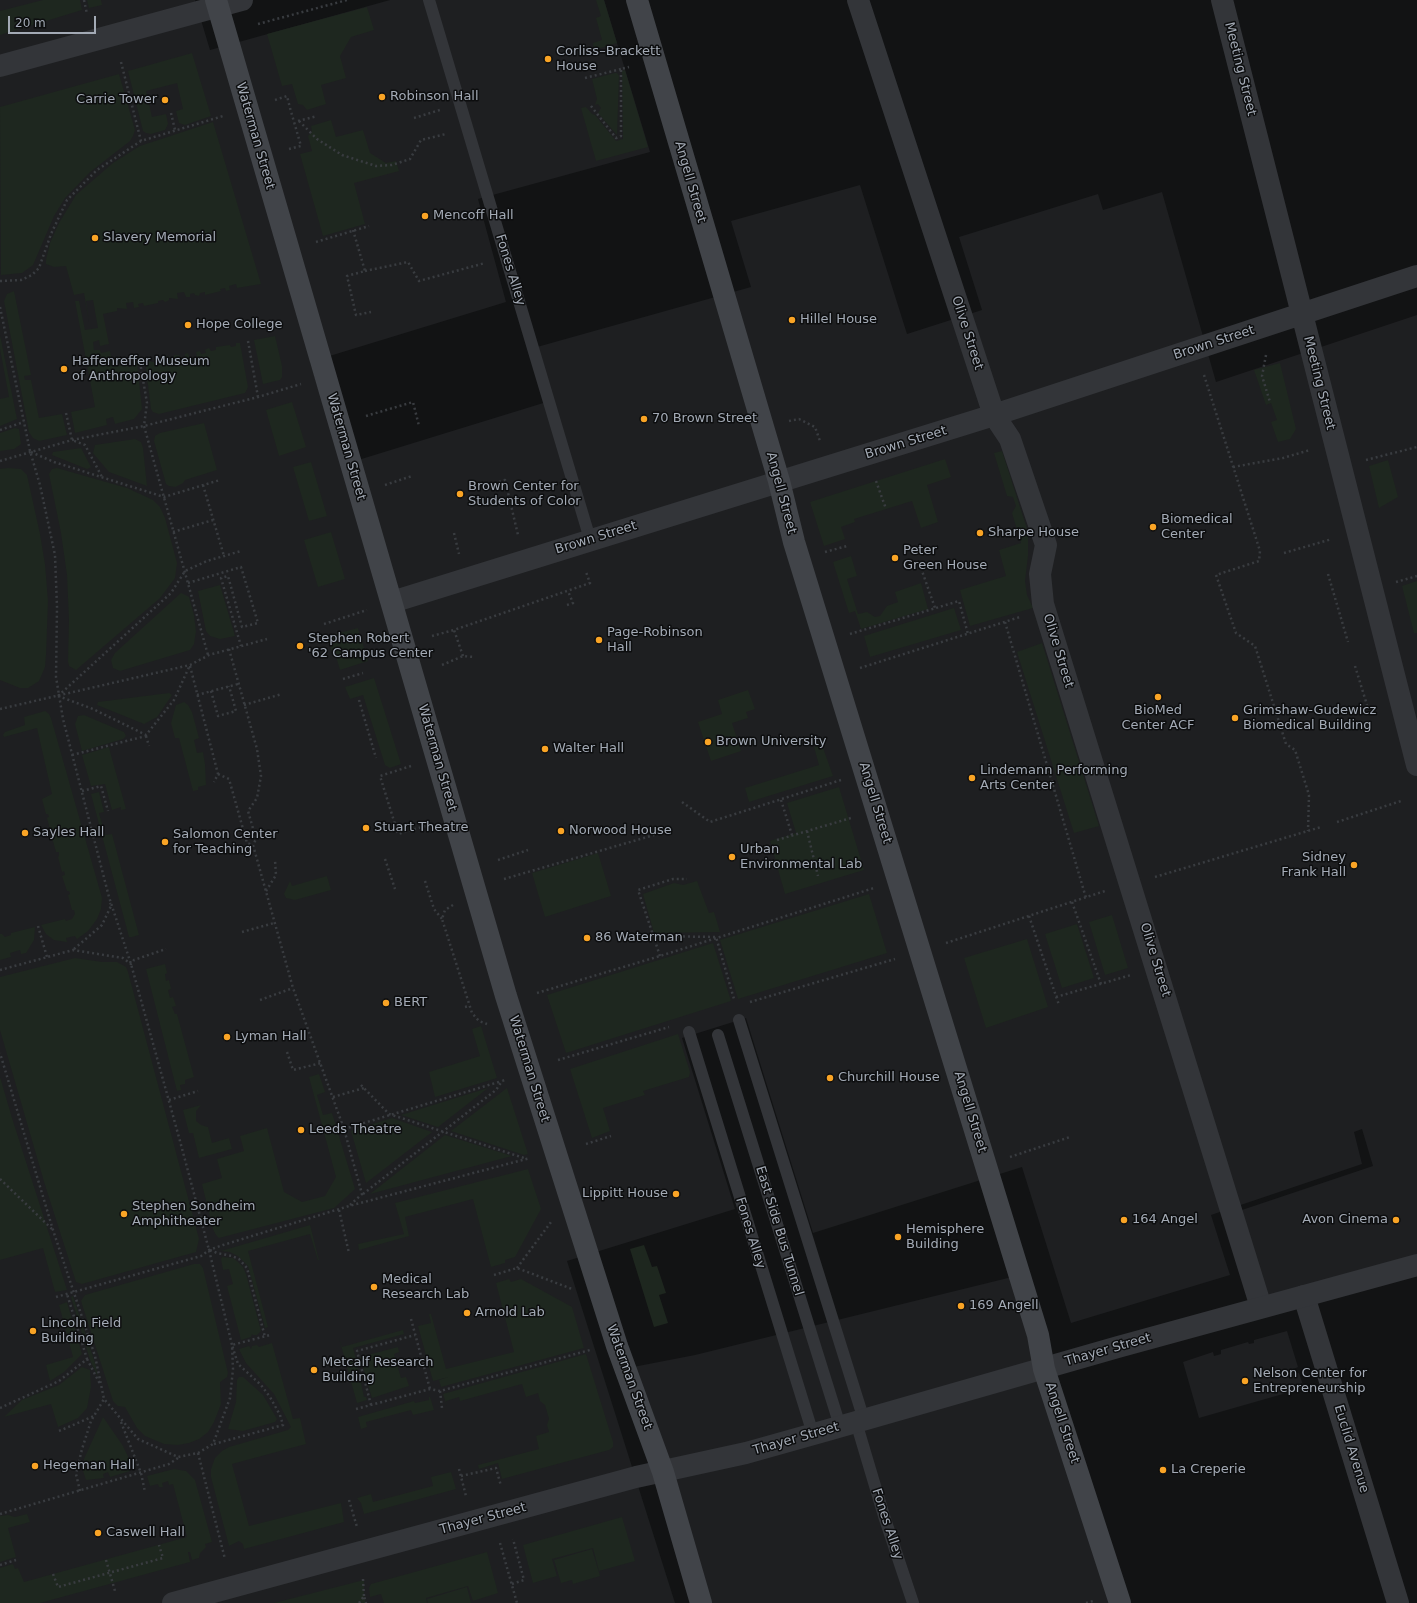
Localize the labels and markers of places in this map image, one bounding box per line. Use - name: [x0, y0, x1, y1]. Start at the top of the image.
- place label: Corliss–Brackett House: [556, 44, 660, 75]
- marker: Corliss–Brackett House: [543, 54, 553, 64]
- place label: Robinson Hall: [390, 89, 479, 105]
- place label: Carrie Tower: [76, 92, 157, 108]
- marker: Robinson Hall: [377, 92, 387, 102]
- marker: Carrie Tower: [160, 95, 170, 105]
- place label: Mencoff Hall: [433, 208, 514, 224]
- marker: Mencoff Hall: [420, 211, 430, 221]
- place label: Slavery Memorial: [103, 230, 216, 246]
- marker: Slavery Memorial: [90, 233, 100, 243]
- place label: Hillel House: [800, 312, 877, 328]
- marker: Hillel House: [787, 315, 797, 325]
- place label: Hope College: [196, 317, 283, 333]
- marker: Hope College: [183, 320, 193, 330]
- place label: Haffenreffer Museum of Anthropology: [72, 354, 210, 385]
- marker: Haffenreffer Museum of Anthropology: [59, 364, 69, 374]
- place label: 70 Brown Street: [652, 411, 757, 427]
- marker: 70 Brown Street: [639, 414, 649, 424]
- place label: Brown Center for Students of Color: [468, 479, 581, 510]
- marker: Brown Center for Students of Color: [455, 489, 465, 499]
- place label: Biomedical Center: [1161, 512, 1233, 543]
- marker: Biomedical Center: [1148, 522, 1158, 532]
- place label: Sharpe House: [988, 525, 1079, 541]
- marker: Sharpe House: [975, 528, 985, 538]
- place label: Peter Green House: [903, 543, 987, 574]
- marker: Peter Green House: [890, 553, 900, 563]
- place label: Page-Robinson Hall: [607, 625, 703, 656]
- place label: Stephen Robert '62 Campus Center: [308, 631, 433, 662]
- marker: Page-Robinson Hall: [594, 635, 604, 645]
- marker: Stephen Robert '62 Campus Center: [295, 641, 305, 651]
- marker: BioMed Center ACF: [1153, 692, 1163, 702]
- place label: BioMed Center ACF: [1121, 703, 1195, 734]
- place label: Grimshaw-Gudewicz Biomedical Building: [1243, 703, 1376, 734]
- marker: Grimshaw-Gudewicz Biomedical Building: [1230, 713, 1240, 723]
- place label: Brown University: [716, 734, 827, 750]
- marker: Brown University: [703, 737, 713, 747]
- place label: Walter Hall: [553, 741, 624, 757]
- marker: Walter Hall: [540, 744, 550, 754]
- place label: Lindemann Performing Arts Center: [980, 763, 1128, 794]
- marker: Lindemann Performing Arts Center: [967, 773, 977, 783]
- place label: Stuart Theatre: [374, 820, 468, 836]
- marker: Stuart Theatre: [361, 823, 371, 833]
- place label: Norwood House: [569, 823, 672, 839]
- place label: Sayles Hall: [33, 825, 104, 841]
- marker: Norwood House: [556, 826, 566, 836]
- place label: Salomon Center for Teaching: [173, 827, 278, 858]
- marker: Sayles Hall: [20, 828, 30, 838]
- marker: Salomon Center for Teaching: [160, 837, 170, 847]
- place label: Urban Environmental Lab: [740, 842, 862, 873]
- place label: Sidney Frank Hall: [1281, 850, 1346, 881]
- marker: Urban Environmental Lab: [727, 852, 737, 862]
- marker: Sidney Frank Hall: [1349, 860, 1359, 870]
- place label: 86 Waterman: [595, 930, 683, 946]
- marker: 86 Waterman: [582, 933, 592, 943]
- place label: BERT: [394, 995, 427, 1011]
- marker: BERT: [381, 998, 391, 1008]
- place label: Lyman Hall: [235, 1029, 307, 1045]
- marker: Lyman Hall: [222, 1032, 232, 1042]
- place label: Churchill House: [838, 1070, 940, 1086]
- marker: Churchill House: [825, 1073, 835, 1083]
- place label: Leeds Theatre: [309, 1122, 401, 1138]
- marker: Leeds Theatre: [296, 1125, 306, 1135]
- place label: Lippitt House: [582, 1186, 668, 1202]
- marker: Lippitt House: [671, 1189, 681, 1199]
- place label: Stephen Sondheim Amphitheater: [132, 1199, 255, 1230]
- marker: Stephen Sondheim Amphitheater: [119, 1209, 129, 1219]
- place label: 164 Angel: [1132, 1212, 1198, 1228]
- place label: Avon Cinema: [1302, 1212, 1388, 1228]
- marker: 164 Angel: [1119, 1215, 1129, 1225]
- marker: Avon Cinema: [1391, 1215, 1401, 1225]
- place label: Hemisphere Building: [906, 1222, 984, 1253]
- marker: Hemisphere Building: [893, 1232, 903, 1242]
- place label: Medical Research Lab: [382, 1272, 469, 1303]
- marker: Medical Research Lab: [369, 1282, 379, 1292]
- place label: 169 Angell: [969, 1298, 1039, 1314]
- marker: 169 Angell: [956, 1301, 966, 1311]
- place label: Arnold Lab: [475, 1305, 545, 1321]
- marker: Arnold Lab: [462, 1308, 472, 1318]
- place label: Lincoln Field Building: [41, 1316, 121, 1347]
- marker: Lincoln Field Building: [28, 1326, 38, 1336]
- place label: Metcalf Research Building: [322, 1355, 433, 1386]
- marker: Metcalf Research Building: [309, 1365, 319, 1375]
- place label: Nelson Center for Entrepreneurship: [1253, 1366, 1367, 1397]
- marker: Nelson Center for Entrepreneurship: [1240, 1376, 1250, 1386]
- place label: Hegeman Hall: [43, 1458, 135, 1474]
- marker: Hegeman Hall: [30, 1461, 40, 1471]
- place label: La Creperie: [1171, 1462, 1246, 1478]
- marker: La Creperie: [1158, 1465, 1168, 1475]
- place label: Caswell Hall: [106, 1525, 185, 1541]
- marker: Caswell Hall: [93, 1528, 103, 1538]

